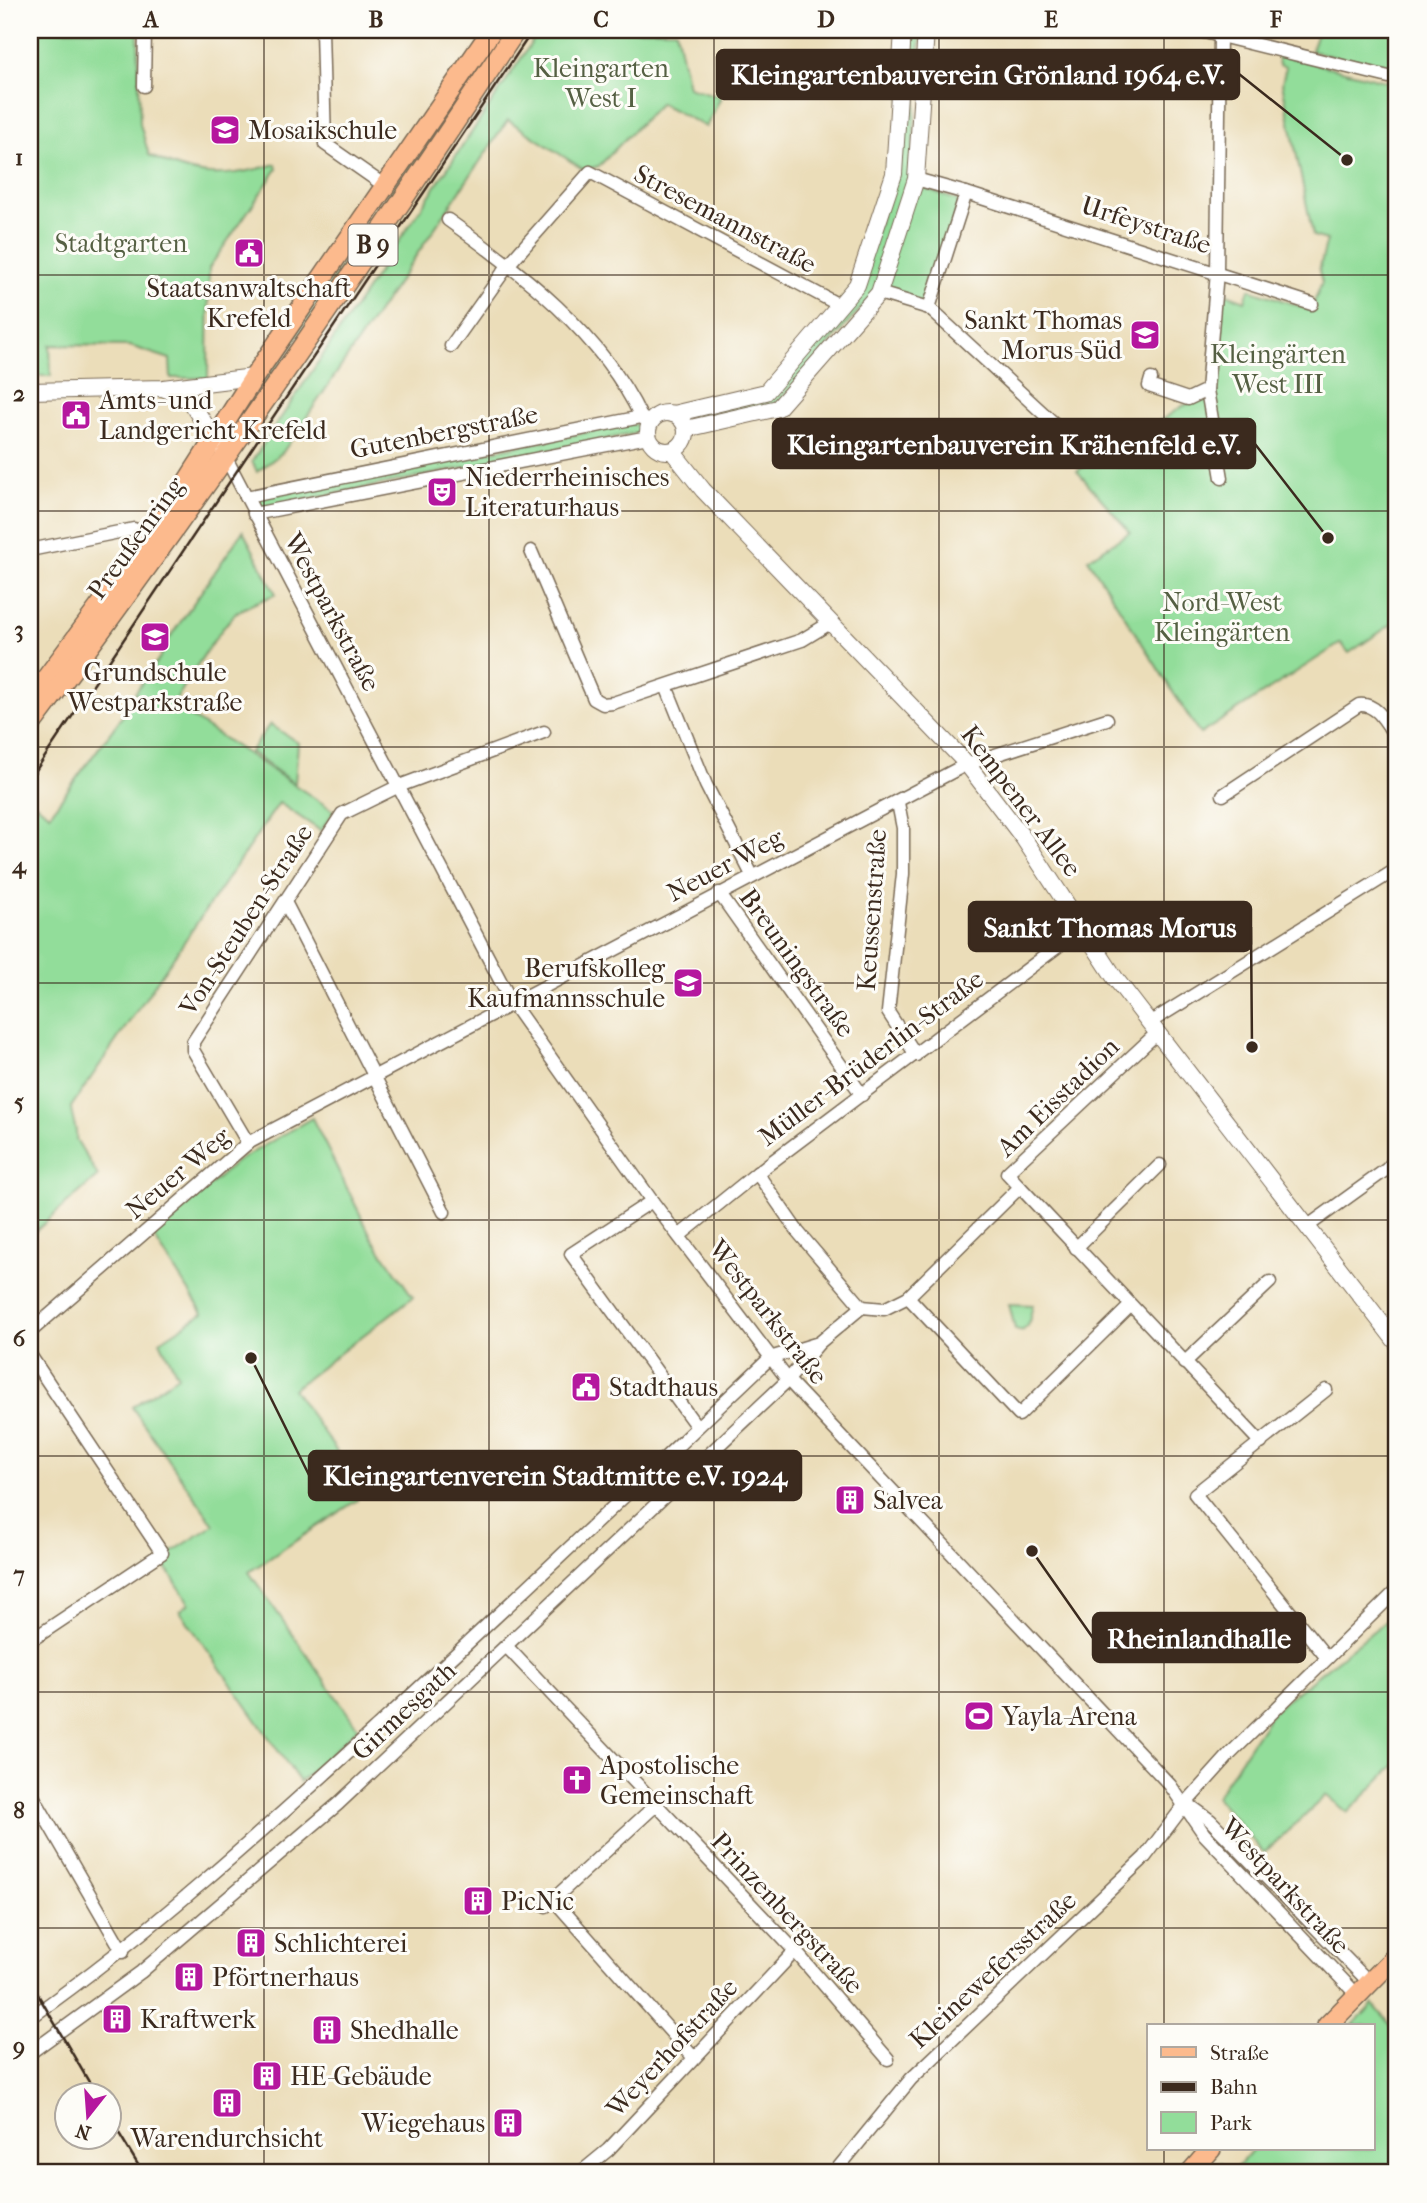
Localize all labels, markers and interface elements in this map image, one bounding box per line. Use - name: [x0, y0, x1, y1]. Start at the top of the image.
- text: A: [142, 6, 160, 33]
- text: B: [369, 6, 384, 33]
- text: C: [593, 6, 609, 33]
- text: D: [817, 6, 835, 33]
- text: E: [1044, 6, 1058, 33]
- text: F: [1269, 6, 1283, 33]
- callout: Kleingartenbauverein Grönland 1964 e.V.: [717, 50, 1239, 99]
- park label: Kleingarten West I: [533, 53, 669, 114]
- text: Kleingartenbauverein Grönland 1964 e.V.: [731, 58, 1225, 92]
- school or university icon: Mosaikschule: [208, 113, 242, 147]
- place label: Mosaikschule: [248, 115, 397, 146]
- text: 1: [15, 144, 23, 171]
- street label: Stresemannstraße: [629, 158, 822, 280]
- street label: Urfeystraße: [1077, 189, 1215, 261]
- road number: B 9: [348, 224, 398, 266]
- park label: Stadtgarten: [55, 228, 187, 259]
- public building icon: Staatsanwaltschaft Krefeld: [232, 236, 266, 270]
- place label: Staatsanwaltschaft Krefeld: [146, 273, 352, 334]
- place label: Sankt Thomas Morus-Süd: [964, 305, 1123, 366]
- school or university icon: Sankt Thomas Morus-Süd: [1128, 318, 1162, 352]
- park label: Kleingärten West III: [1210, 339, 1346, 400]
- text: 2: [13, 380, 25, 407]
- place label: Amts- und Landgericht Krefeld: [98, 385, 327, 446]
- public building icon: Amts- und Landgericht Krefeld: [59, 398, 93, 432]
- street label: Gutenbergstraße: [348, 399, 541, 465]
- callout: Kleingartenbauverein Krähenfeld e.V.: [773, 419, 1255, 468]
- text: Kleingartenbauverein Krähenfeld e.V.: [787, 428, 1241, 461]
- place label: Niederrheinisches Literaturhaus: [465, 462, 669, 523]
- street label: Preußenring: [81, 470, 192, 605]
- theatre icon: Niederrheinisches Literaturhaus: [425, 475, 459, 509]
- street label: Westparkstraße: [277, 527, 387, 697]
- park label: Nord-West Kleingärten: [1154, 587, 1290, 648]
- text: 3: [14, 616, 24, 643]
- school or university icon: Grundschule Westparkstraße: [138, 620, 172, 654]
- place label: Grundschule Westparkstraße: [67, 657, 243, 718]
- street label: Kempener Allee: [954, 719, 1088, 883]
- street label: Von-Steuben-Straße: [172, 819, 319, 1022]
- street label: Neuer Weg: [662, 821, 789, 908]
- street label: Keussenstraße: [851, 828, 893, 992]
- text: 4: [11, 852, 27, 879]
- street label: Breuningstraße: [733, 883, 861, 1043]
- callout: Sankt Thomas Morus: [969, 902, 1251, 951]
- text: Sankt Thomas Morus: [983, 911, 1237, 944]
- place label: Berufskolleg Kaufmannsschule: [467, 953, 666, 1014]
- street label: Müller-Brüderlin-Straße: [753, 963, 990, 1153]
- school or university icon: Berufskolleg Kaufmannsschule: [671, 966, 705, 1000]
- street label: Am Eisstadion: [990, 1031, 1126, 1164]
- text: 5: [14, 1088, 24, 1115]
- street label: Neuer Weg: [120, 1120, 237, 1226]
- street label: Westparkstraße: [701, 1233, 834, 1391]
- text: 6: [13, 1325, 26, 1352]
- public building icon: Stadthaus: [569, 1370, 603, 1404]
- place label: Stadthaus: [609, 1372, 718, 1403]
- callout: Kleingartenverein Stadtmitte e.V. 1924: [309, 1451, 801, 1500]
- text: Kleingartenverein Stadtmitte e.V. 1924: [323, 1459, 788, 1493]
- building icon: Salvea: [833, 1483, 867, 1517]
- place label: Salvea: [873, 1485, 944, 1516]
- text: 7: [12, 1561, 25, 1588]
- callout: Rheinlandhalle: [1093, 1613, 1305, 1662]
- text: Rheinlandhalle: [1107, 1622, 1291, 1655]
- street label: Girmesgath: [346, 1655, 463, 1767]
- sports icon: Yayla-Arena: [962, 1699, 996, 1733]
- place label: Yayla-Arena: [1001, 1701, 1138, 1732]
- place label: Apostolische Gemeinschaft: [599, 1750, 755, 1811]
- church icon: Apostolische Gemeinschaft: [560, 1763, 594, 1797]
- text: 8: [13, 1797, 25, 1824]
- street label: Westparkstraße: [1213, 1811, 1356, 1961]
- street label: Prinzenbergstraße: [704, 1826, 870, 2000]
- building icon: PicNic: [461, 1884, 495, 1918]
- street label: Kleinewefersstraße: [903, 1885, 1083, 2055]
- place label: PicNic: [501, 1886, 574, 1917]
- building icon: Schlichterei: [234, 1926, 268, 1960]
- place label: Schlichterei: [274, 1928, 408, 1959]
- building icon: Pförtnerhaus: [172, 1960, 206, 1994]
- place label: Pförtnerhaus: [212, 1962, 359, 1993]
- street label: Weyerhofstraße: [599, 1972, 744, 2125]
- building icon: Kraftwerk: [100, 2002, 134, 2036]
- place label: Kraftwerk: [140, 2004, 256, 2035]
- building icon: Shedhalle: [310, 2013, 344, 2047]
- place label: Shedhalle: [350, 2015, 459, 2046]
- legend: [1147, 2024, 1374, 2150]
- text: 9: [12, 2033, 25, 2060]
- text: Straße: [1210, 2041, 1269, 2065]
- building icon: HE-Gebäude: [250, 2059, 284, 2093]
- place label: HE-Gebäude: [290, 2061, 432, 2092]
- text: Bahn: [1210, 2075, 1257, 2099]
- north arrow: [52, 2080, 122, 2150]
- building icon: Warendurchsicht: [210, 2086, 244, 2120]
- building icon: Wiegehaus: [491, 2106, 525, 2140]
- place label: Wiegehaus: [361, 2108, 485, 2139]
- text: Park: [1210, 2111, 1252, 2135]
- text: N: [73, 2119, 93, 2144]
- place label: Warendurchsicht: [130, 2123, 324, 2154]

